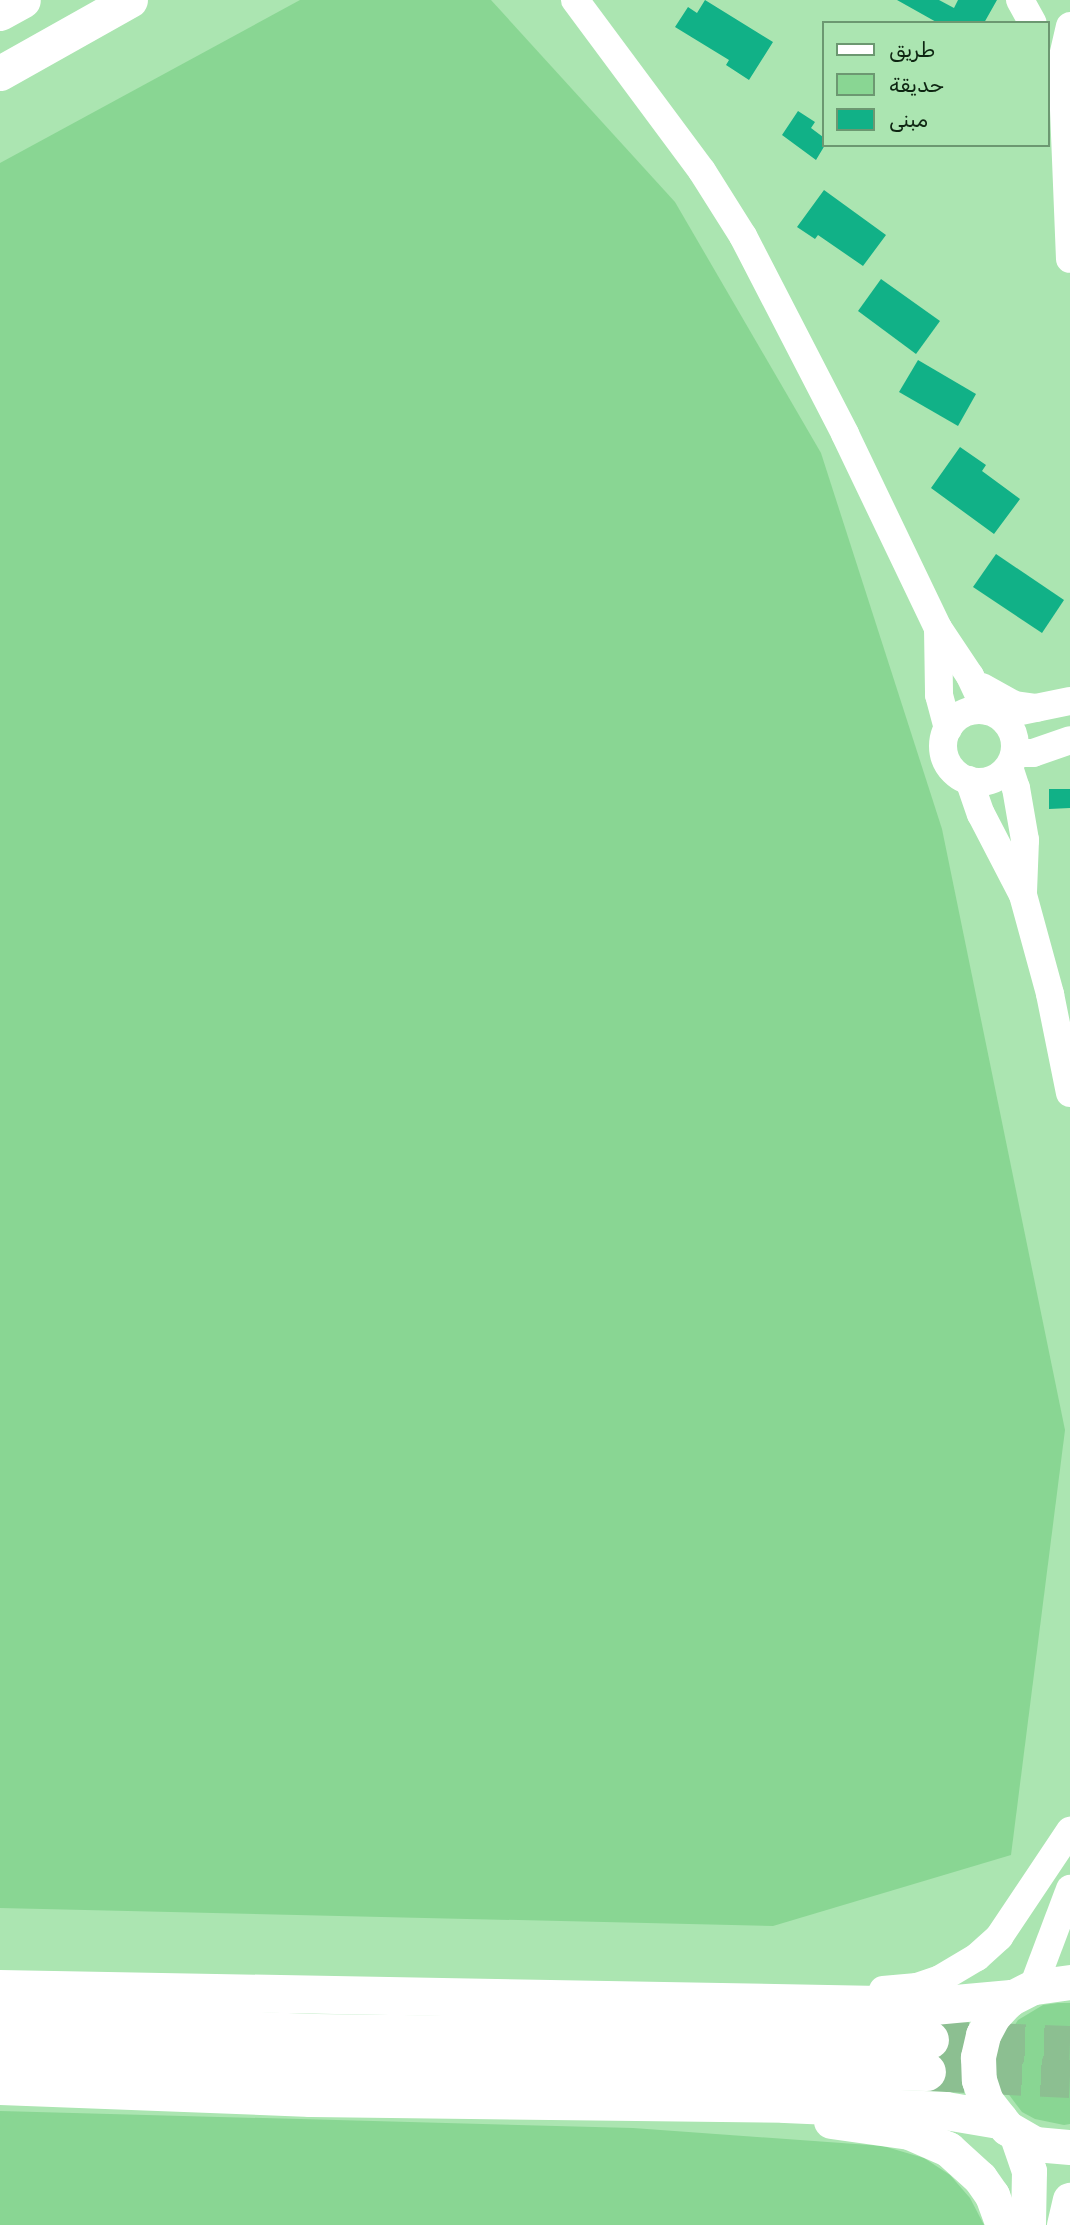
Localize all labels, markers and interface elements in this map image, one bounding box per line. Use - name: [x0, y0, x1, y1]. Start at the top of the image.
- legend: [822, 21, 1049, 147]
- text: طريق: [889, 37, 935, 62]
- text: حديقة: [889, 72, 944, 97]
- text: مبنى: [889, 107, 928, 132]

